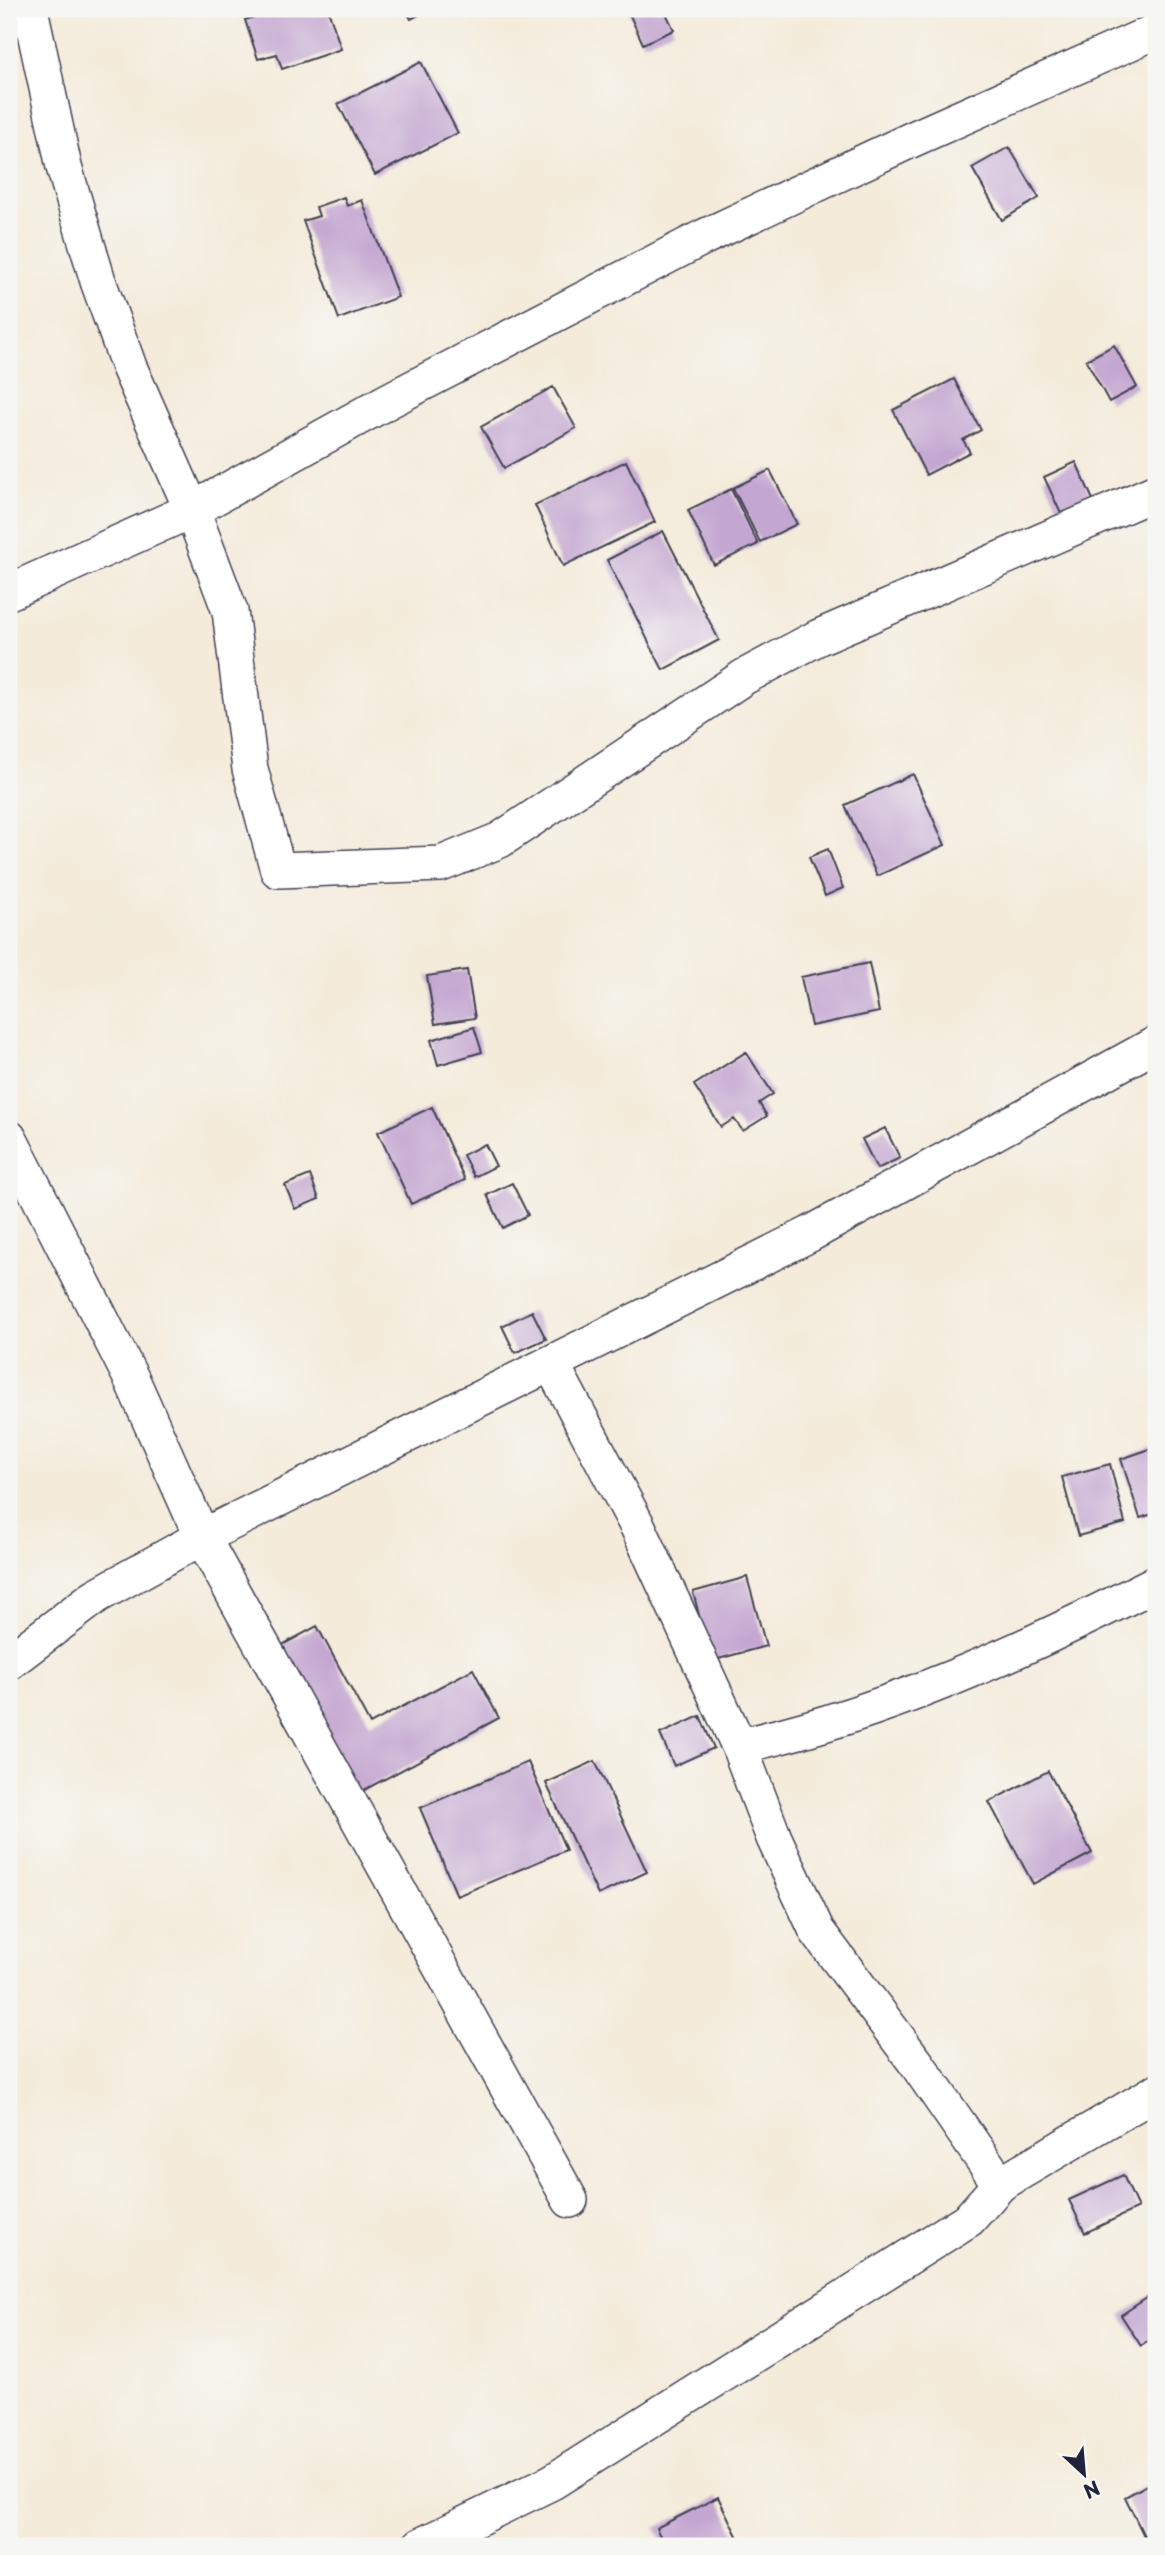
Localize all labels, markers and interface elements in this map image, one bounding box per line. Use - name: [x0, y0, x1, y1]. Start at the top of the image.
- north arrow: [1050, 2440, 1120, 2510]
- text: N: [1079, 2474, 1105, 2506]

